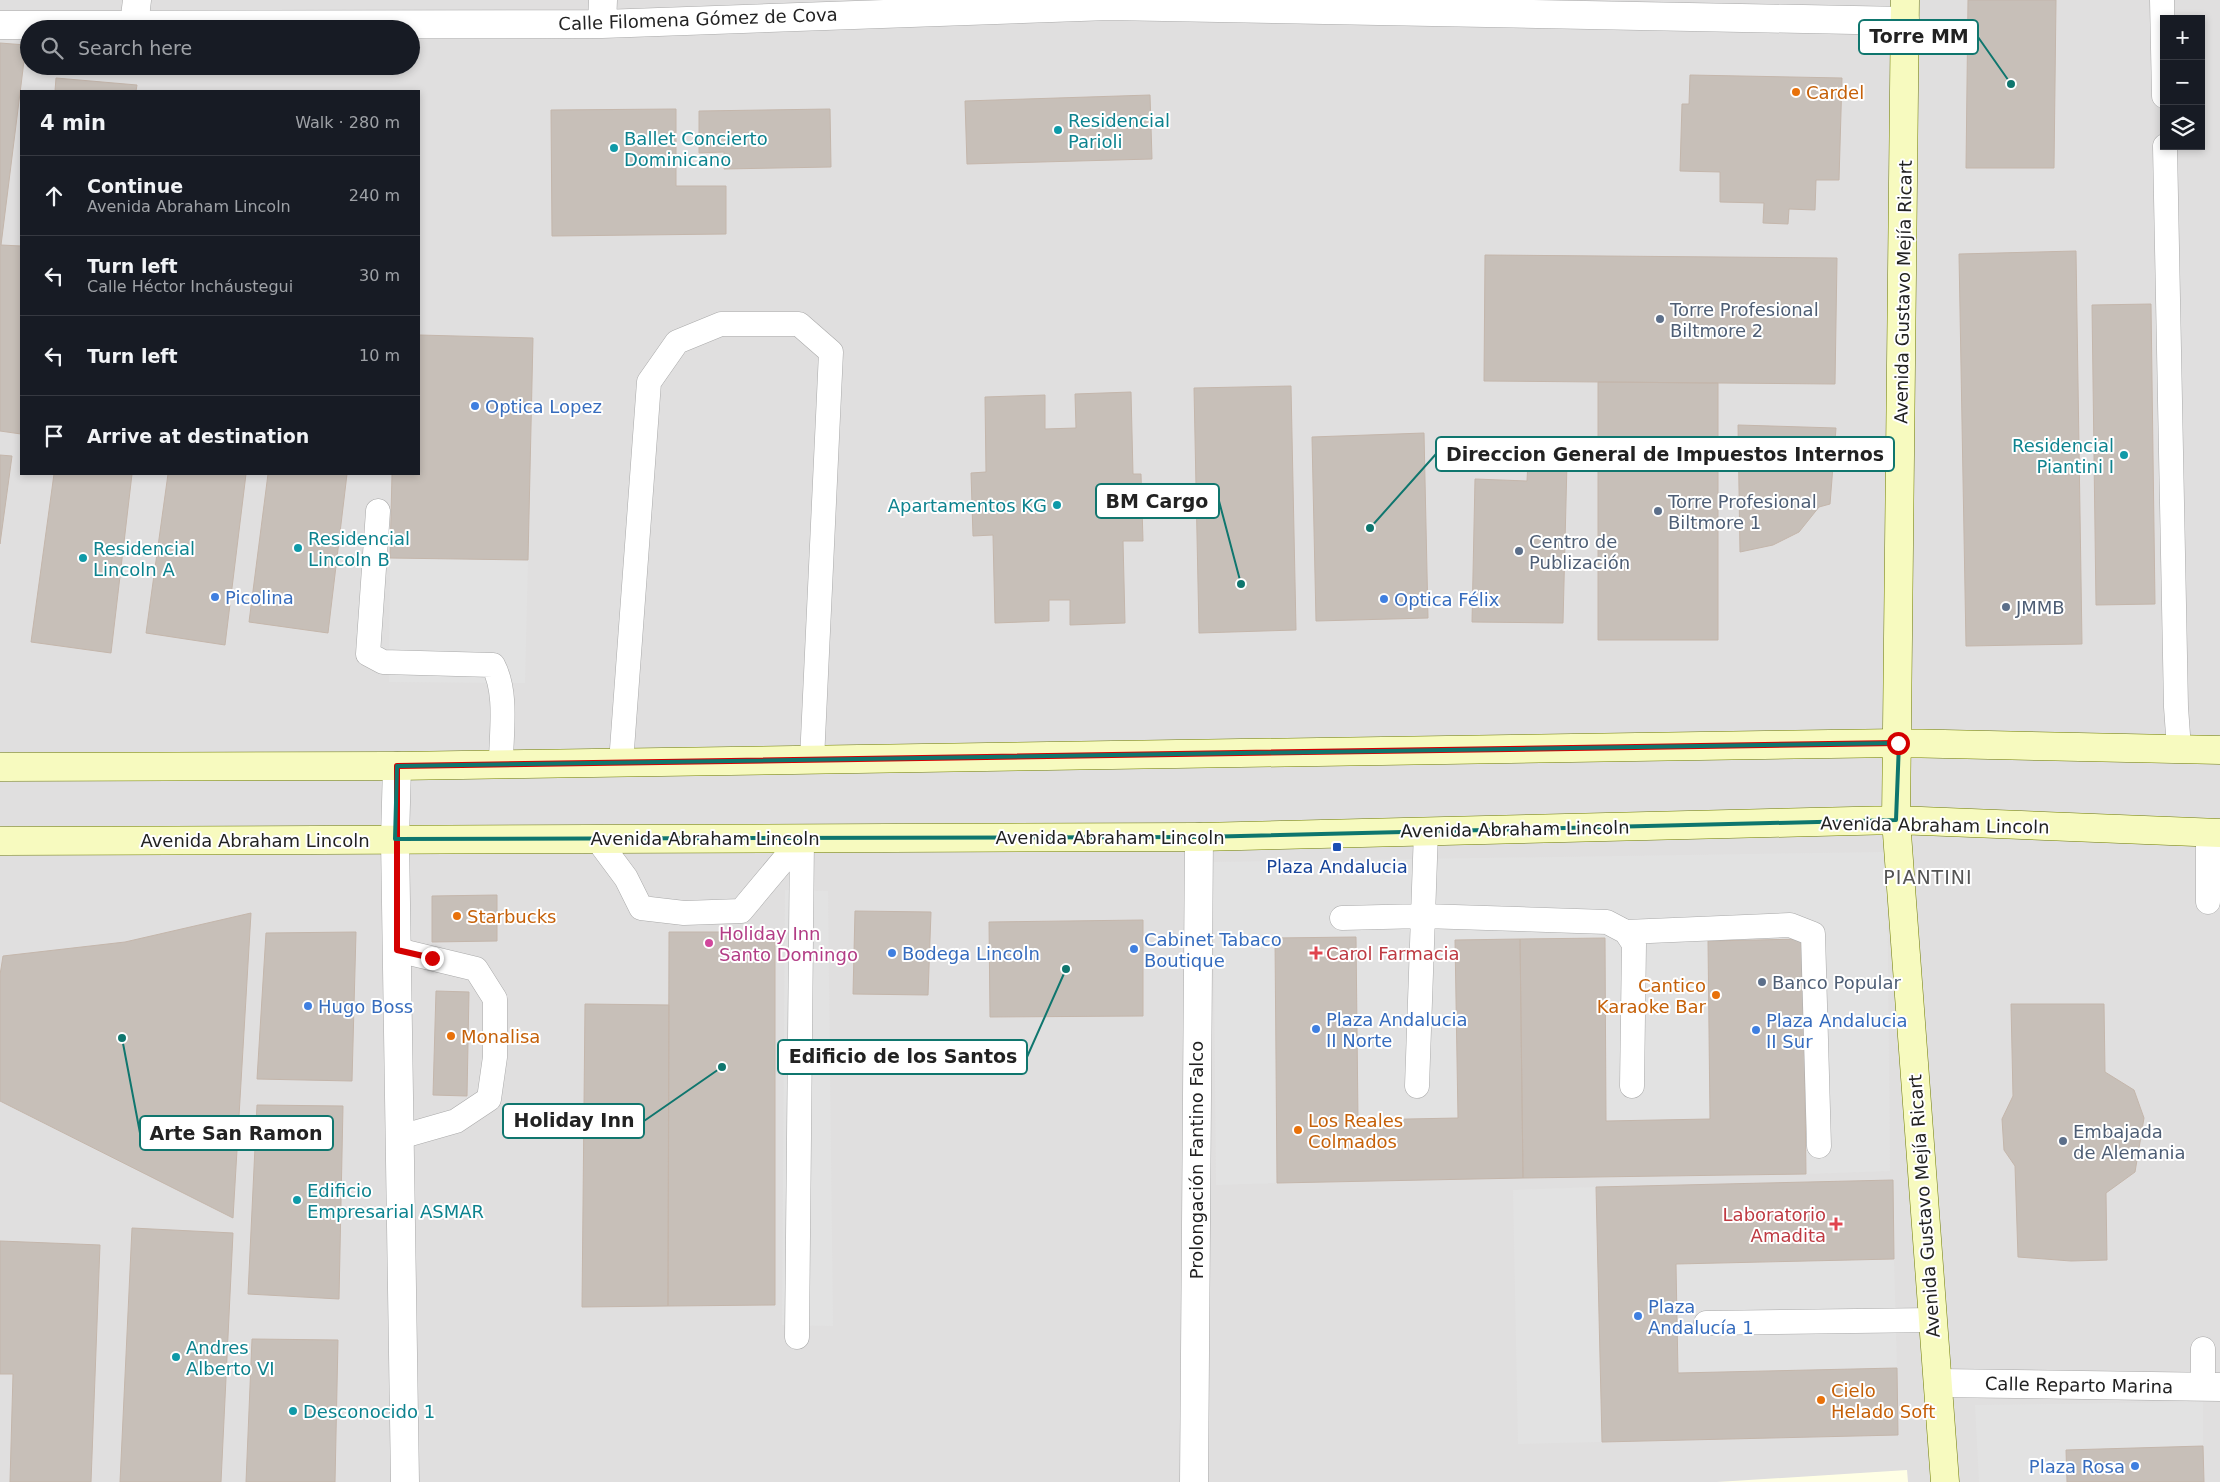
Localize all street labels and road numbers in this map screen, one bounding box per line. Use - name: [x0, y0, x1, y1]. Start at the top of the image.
- street label: Calle Filomena Gómez de Cova: [558, 4, 838, 34]
- street label: Avenida Gustavo Mejía Ricart: [1890, 160, 1916, 424]
- street label: Avenida Abraham Lincoln: [1820, 813, 2050, 837]
- street label: Avenida Abraham Lincoln: [1400, 817, 1630, 841]
- street label: Avenida Abraham Lincoln: [995, 827, 1225, 848]
- street label: Avenida Abraham Lincoln: [590, 828, 820, 849]
- street label: Avenida Abraham Lincoln: [140, 830, 370, 851]
- street label: Prolongación Fantino Falco: [1186, 1041, 1207, 1279]
- street label: Avenida Gustavo Mejía Ricart: [1904, 1074, 1944, 1338]
- street label: Calle Reparto Marina: [1985, 1373, 2173, 1397]

